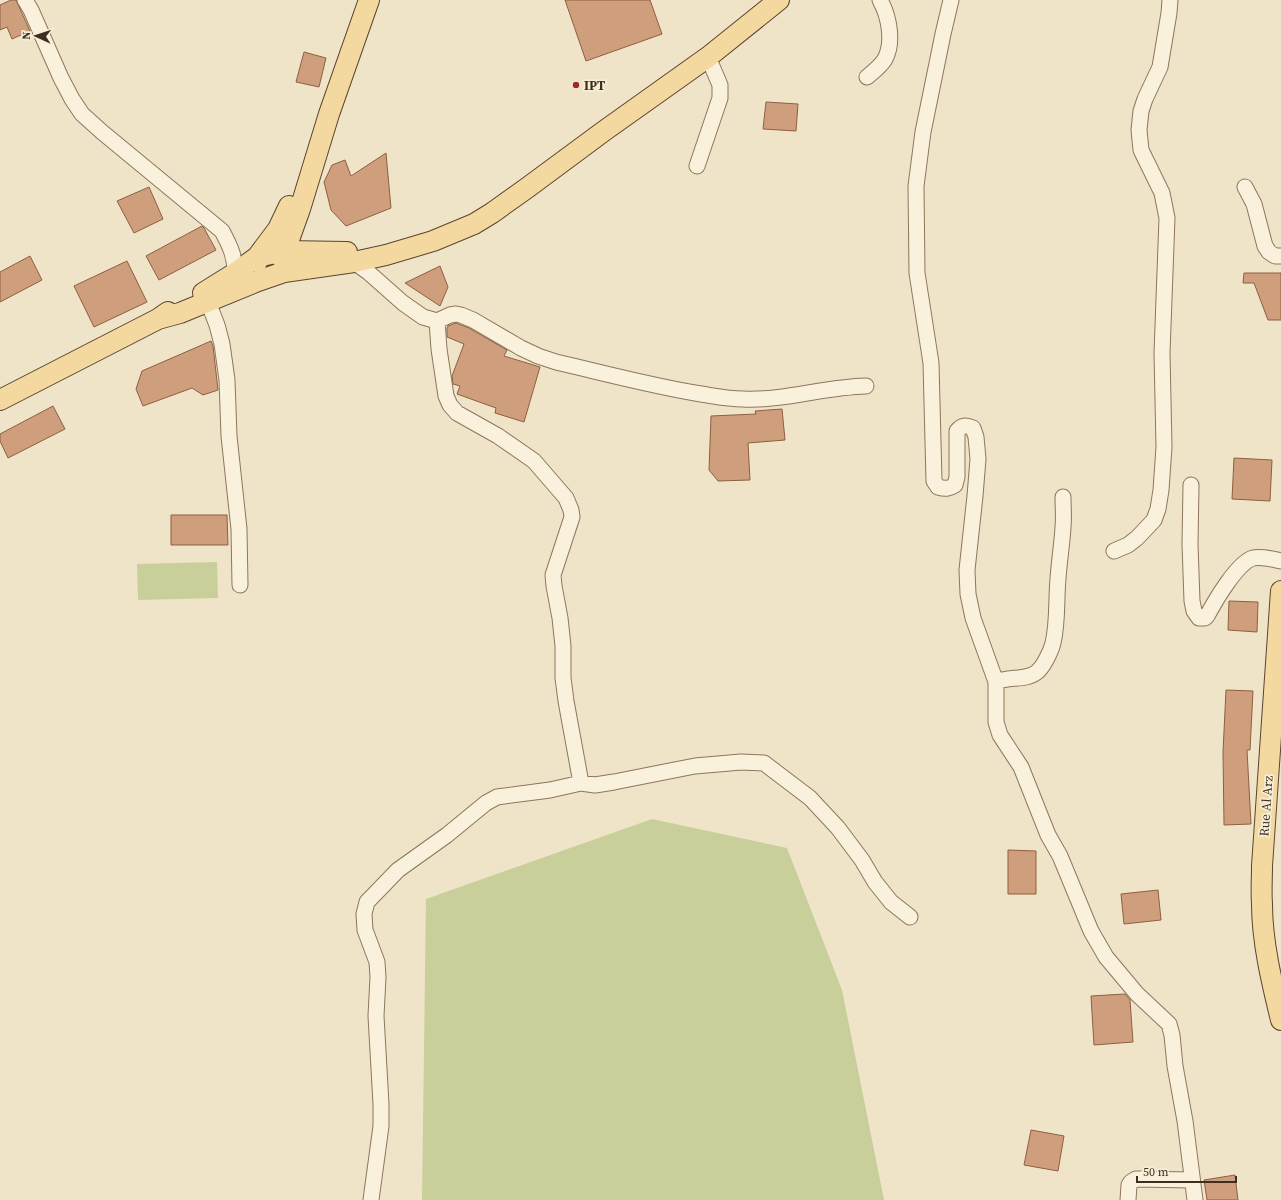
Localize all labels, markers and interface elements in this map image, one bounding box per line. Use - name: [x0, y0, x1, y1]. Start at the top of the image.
- north arrow: [16, 16, 56, 56]
- text: N: [19, 31, 34, 40]
- place label: IPT: [584, 77, 605, 94]
- marker: IPT: [571, 80, 581, 90]
- street label: Rue Al Arz: [1255, 775, 1277, 837]
- scale bar: [1137, 1158, 1236, 1184]
- text: 50 m: [1143, 1164, 1169, 1180]

